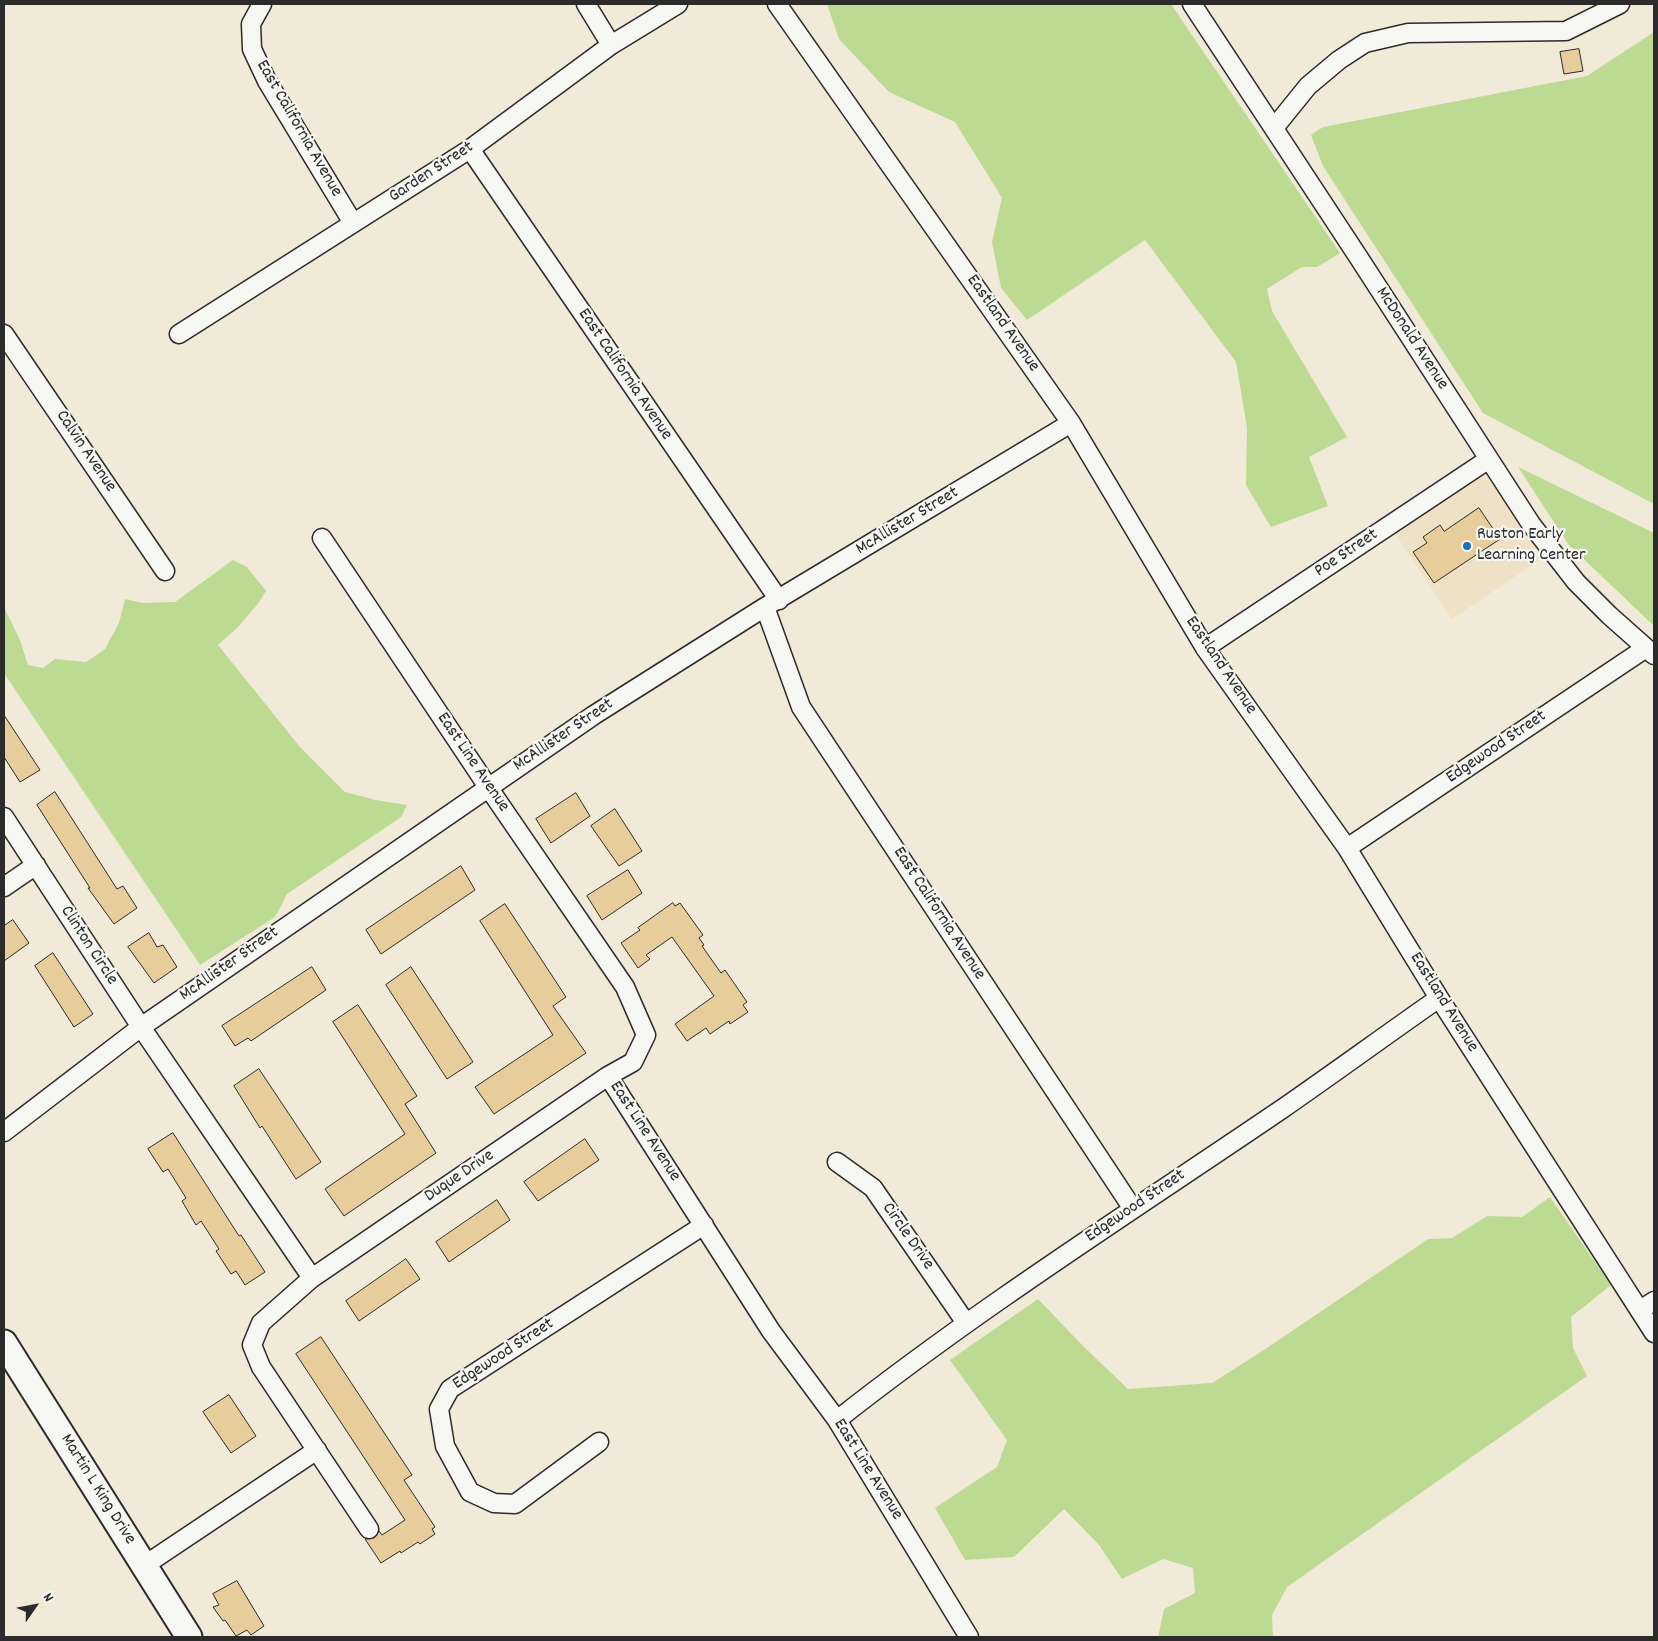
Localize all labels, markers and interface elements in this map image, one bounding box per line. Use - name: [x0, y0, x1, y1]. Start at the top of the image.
- street label: East California Avenue: [250, 57, 346, 201]
- street label: Garden Street: [386, 138, 478, 208]
- street label: Eastland Avenue: [961, 271, 1043, 377]
- street label: McDonald Avenue: [1370, 284, 1452, 394]
- street label: East California Avenue: [572, 305, 676, 445]
- street label: Calvin Avenue: [50, 407, 120, 497]
- street label: McAllister Street: [853, 483, 963, 561]
- street label: Poe Street: [1311, 525, 1383, 583]
- place label: Ruston Early Learning Center: [1477, 525, 1586, 568]
- marker: Ruston Early Learning Center: [1461, 540, 1473, 552]
- street label: Eastland Avenue: [1179, 613, 1261, 719]
- street label: McAllister Street: [510, 695, 618, 777]
- street label: Edgewood Street: [1443, 707, 1551, 789]
- street label: East Line Avenue: [431, 709, 513, 817]
- street label: East California Avenue: [887, 843, 989, 985]
- street label: Clinton Circle: [54, 902, 122, 990]
- street label: McAllister Street: [176, 923, 284, 1007]
- street label: Eastland Avenue: [1404, 949, 1482, 1057]
- street label: East Line Avenue: [604, 1078, 684, 1186]
- street label: Duque Drive: [421, 1146, 499, 1208]
- street label: Edgewood Street: [1082, 1166, 1190, 1248]
- street label: Circle Drive: [876, 1199, 938, 1275]
- street label: Edgewood Street: [449, 1314, 559, 1396]
- street label: East Line Avenue: [827, 1415, 907, 1525]
- street label: Martin L King Drive: [54, 1431, 140, 1549]
- north arrow: [10, 1581, 60, 1631]
- text: N: [37, 1589, 58, 1606]

